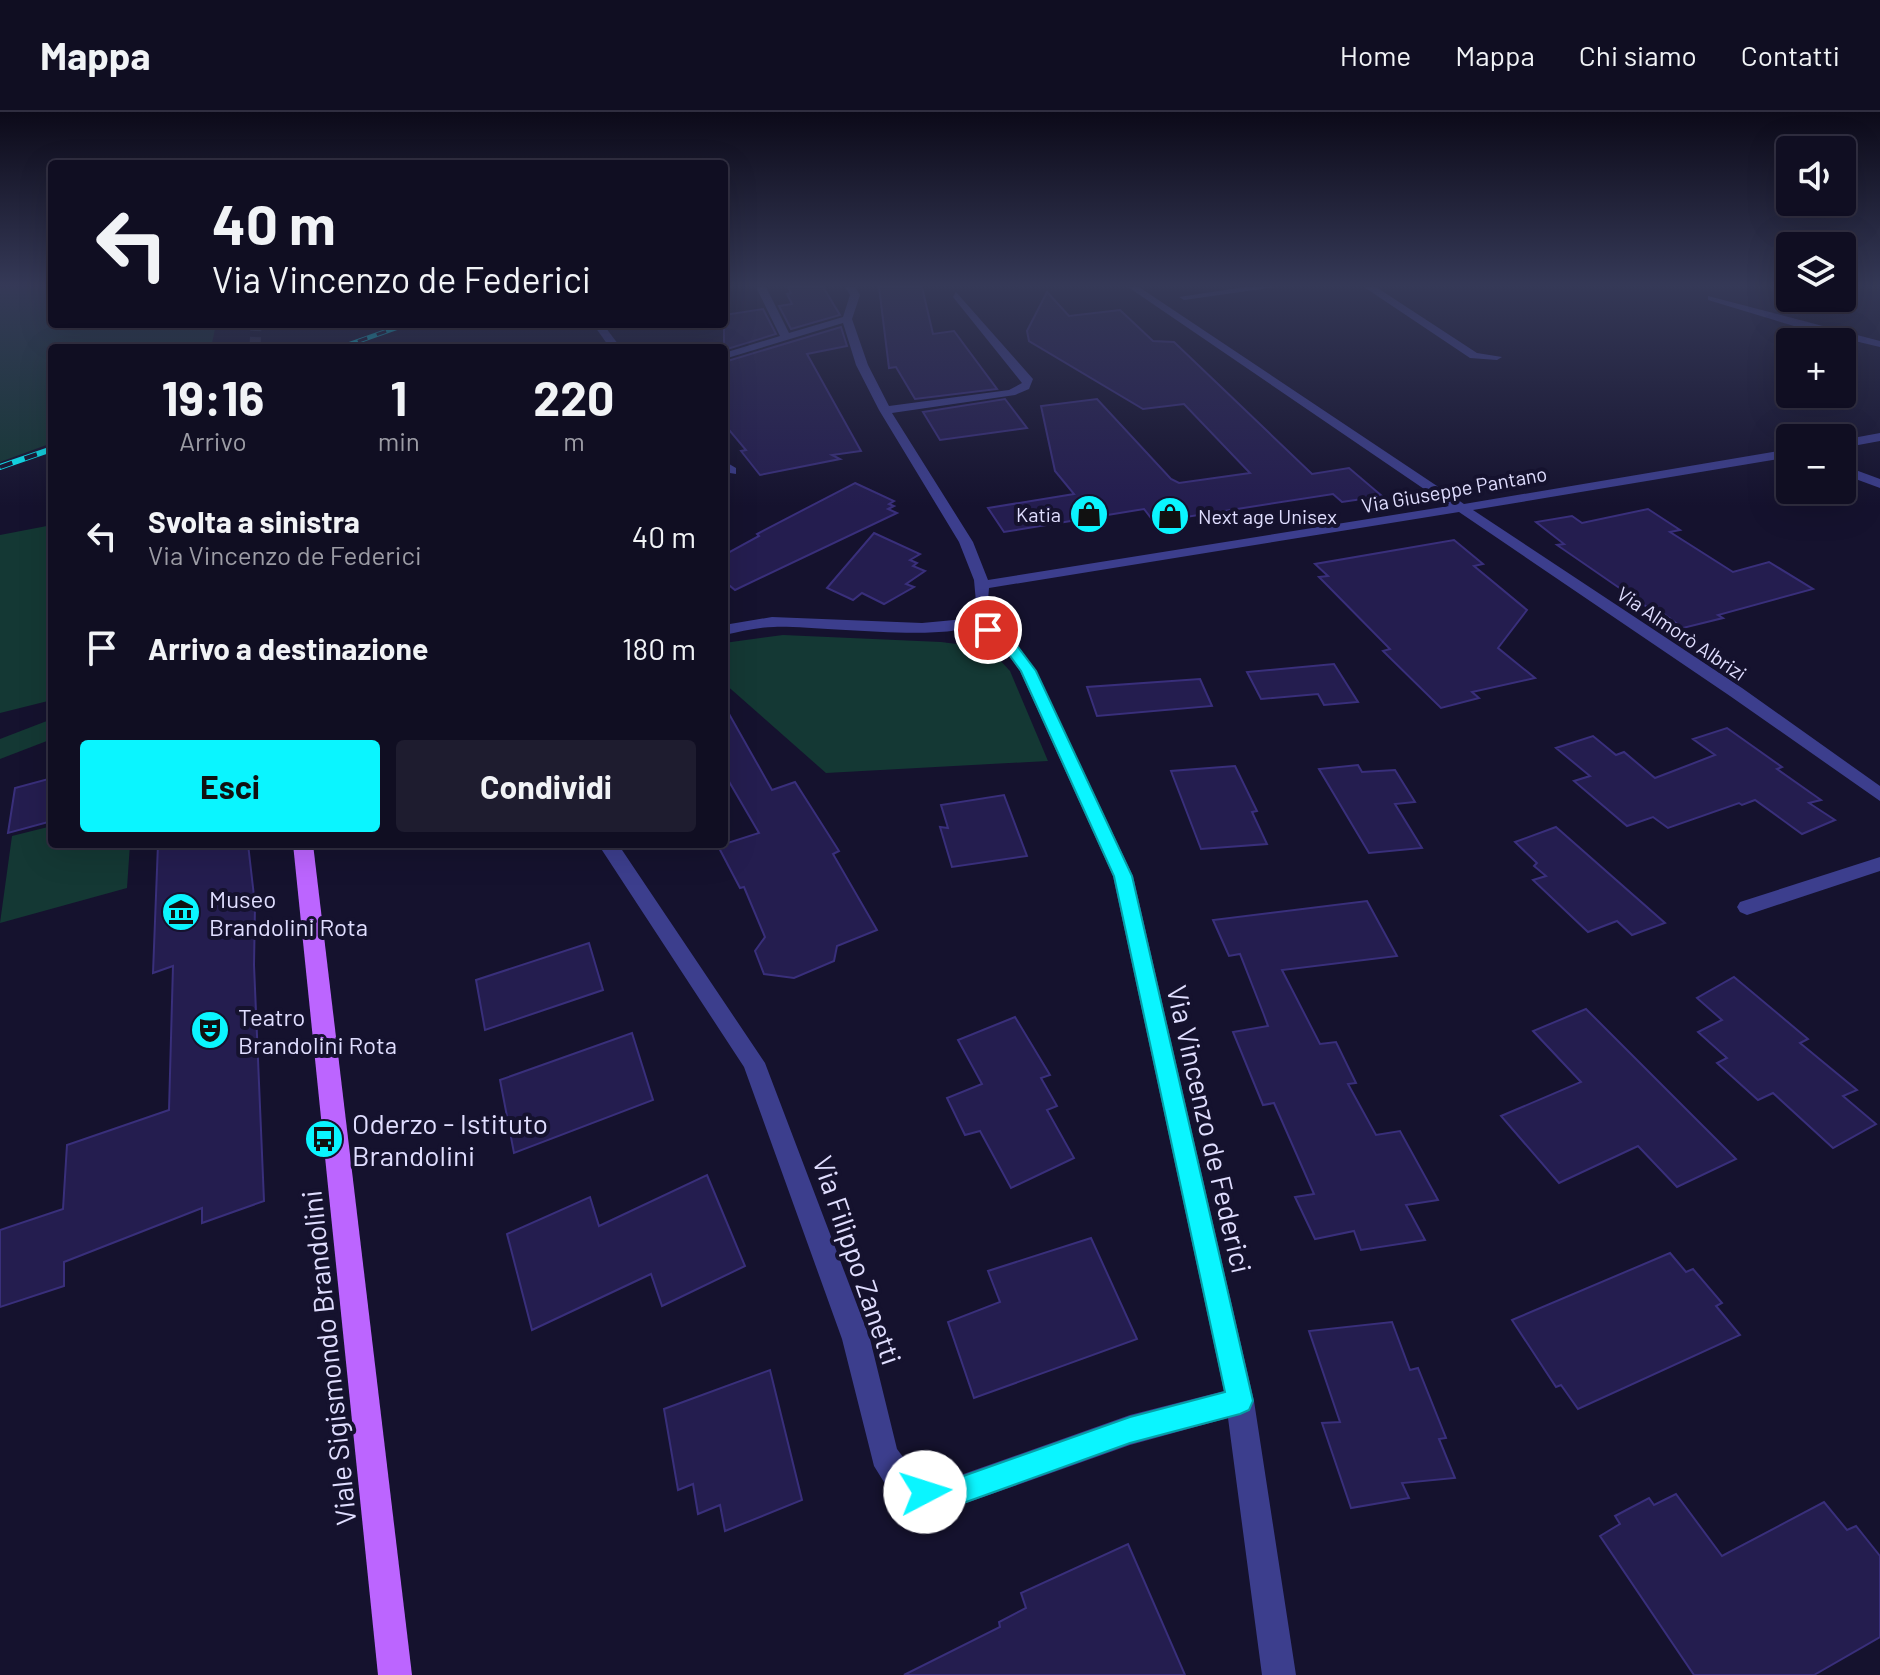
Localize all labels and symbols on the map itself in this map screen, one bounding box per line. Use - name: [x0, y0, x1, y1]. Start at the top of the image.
- street label: Via Giuseppe Pantano: [1359, 461, 1549, 517]
- shop icon: Katia: [1068, 493, 1110, 535]
- shop icon: Next age Unisex: [1149, 495, 1191, 537]
- place label: Katia: [1016, 502, 1061, 526]
- place label: Next age Unisex: [1198, 504, 1337, 528]
- street label: Via Almorò Albrizi: [1613, 581, 1751, 685]
- pin: [954, 596, 1022, 664]
- place label: Museo Brandolini Rota: [209, 884, 368, 941]
- museum icon: Museo Brandolini Rota: [160, 891, 202, 933]
- street label: Via Vincenzo de Federici: [1160, 982, 1260, 1276]
- place label: Teatro Brandolini Rota: [238, 1002, 397, 1059]
- theatre icon: Teatro Brandolini Rota: [189, 1009, 231, 1051]
- place label: Oderzo - Istituto Brandolini: [352, 1106, 548, 1172]
- bus stop icon: Oderzo - Istituto Brandolini: [303, 1118, 345, 1160]
- street label: Via Filippo Zanetti: [806, 1151, 910, 1369]
- street label: Viale Sigismondo Brandolini: [294, 1189, 362, 1527]
- position arrow: [883, 1450, 967, 1534]

